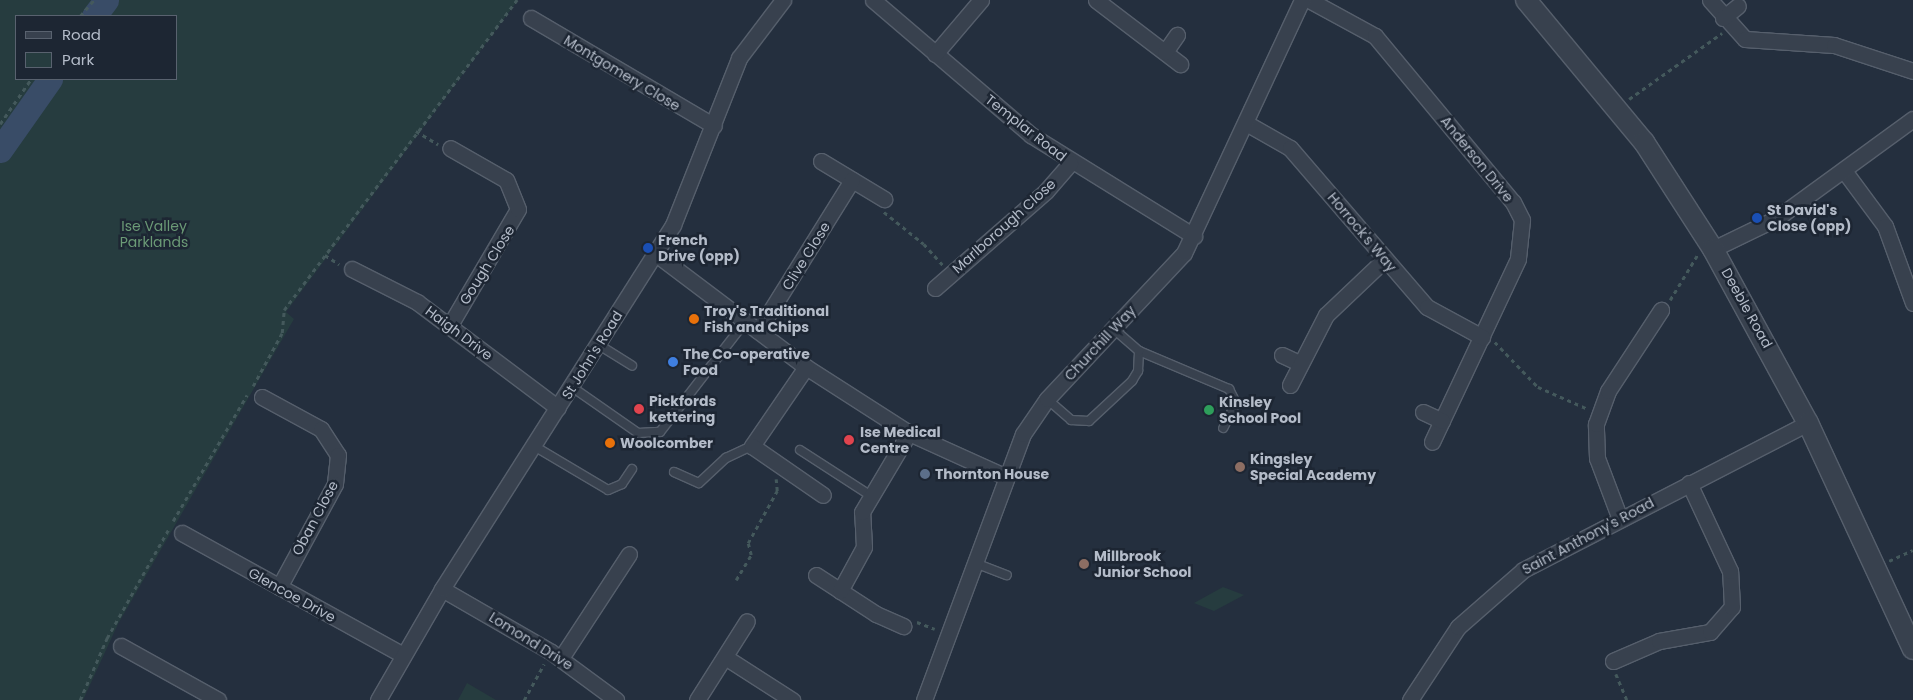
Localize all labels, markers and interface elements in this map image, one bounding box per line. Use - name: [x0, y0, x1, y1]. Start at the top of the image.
- legend: [15, 15, 178, 80]
- text: Road: [62, 24, 101, 45]
- street label: Montgomery Close: [561, 32, 683, 114]
- text: Park: [62, 49, 94, 70]
- street label: Templar Road: [982, 91, 1070, 165]
- street label: Anderson Drive: [1437, 113, 1517, 205]
- street label: Marlborough Close: [949, 175, 1059, 277]
- street label: Horrock's Way: [1324, 189, 1400, 275]
- place label: St David's Close (opp): [1767, 202, 1851, 234]
- marker: St David's Close (opp): [1751, 212, 1763, 224]
- park label: Ise Valley Parklands: [120, 218, 188, 250]
- street label: Clive Close: [778, 219, 834, 293]
- street label: Gough Close: [456, 222, 518, 308]
- place label: French Drive (opp): [658, 232, 740, 264]
- marker: French Drive (opp): [642, 242, 654, 254]
- street label: Deeble Road: [1718, 265, 1776, 351]
- street label: Haigh Drive: [422, 302, 496, 364]
- street label: Churchill Way: [1061, 302, 1139, 384]
- place label: Troy's Traditional Fish and Chips: [704, 303, 829, 336]
- street label: St John's Road: [558, 308, 626, 402]
- marker: Troy's Traditional Fish and Chips: [688, 313, 700, 325]
- place label: The Co-operative Food: [683, 346, 810, 378]
- marker: The Co-operative Food: [667, 356, 679, 368]
- place label: Pickfords kettering: [649, 393, 716, 426]
- place label: Kinsley School Pool: [1219, 394, 1301, 427]
- marker: Pickfords kettering: [633, 403, 645, 415]
- marker: Kinsley School Pool: [1203, 404, 1215, 416]
- place label: Ise Medical Centre: [860, 424, 941, 457]
- marker: Ise Medical Centre: [842, 433, 856, 447]
- place label: Woolcomber: [620, 435, 713, 451]
- marker: Woolcomber: [604, 437, 616, 449]
- place label: Kingsley Special Academy: [1250, 451, 1376, 484]
- marker: Kingsley Special Academy: [1234, 461, 1246, 473]
- place label: Thornton House: [935, 466, 1049, 482]
- marker: Thornton House: [919, 468, 931, 480]
- street label: Oban Close: [288, 478, 342, 558]
- street label: Saint Anthony's Road: [1519, 494, 1657, 578]
- place label: Millbrook Junior School: [1094, 548, 1191, 580]
- marker: Millbrook Junior School: [1078, 558, 1090, 570]
- street label: Glencoe Drive: [246, 564, 338, 626]
- street label: Lomond Drive: [486, 609, 576, 673]

